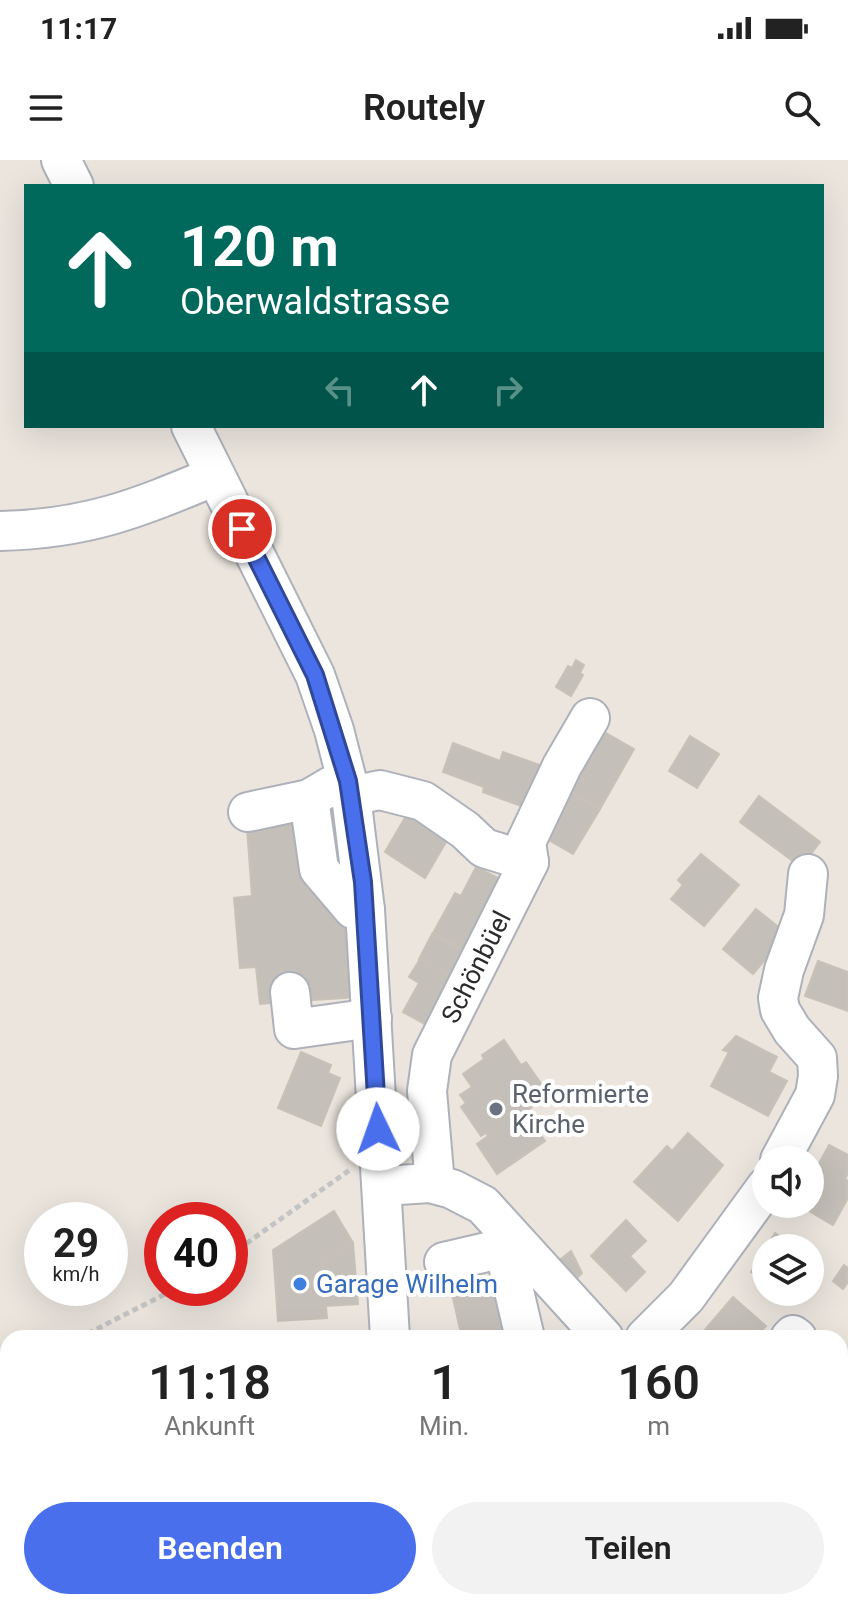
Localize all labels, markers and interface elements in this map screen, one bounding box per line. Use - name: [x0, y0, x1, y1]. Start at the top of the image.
- text: 11:17: [40, 11, 117, 46]
- icon: menu: [24, 86, 68, 130]
- icon: search: [780, 86, 824, 130]
- text: Routely: [363, 87, 485, 129]
- text: 120 m: [180, 214, 339, 280]
- icon: ahead: [48, 216, 152, 320]
- text: Oberwaldstrasse: [180, 281, 450, 323]
- icon: left: [318, 368, 362, 412]
- icon: ahead: [402, 368, 446, 412]
- icon: right: [486, 368, 530, 412]
- pin: [208, 495, 276, 563]
- icon: arrive: [220, 507, 264, 551]
- street label: Schönbüel: [435, 906, 517, 1028]
- place label: Reformierte Kirche: [512, 1079, 649, 1139]
- position arrow: [336, 1087, 420, 1171]
- marker: Reformierte Kirche: [487, 1100, 505, 1118]
- map controls: [752, 1146, 824, 1306]
- button: sound: [752, 1146, 824, 1218]
- speed limit sign: 40: [144, 1202, 248, 1306]
- text: 29: [53, 1220, 99, 1267]
- button: layers: [752, 1234, 824, 1306]
- text: km/h: [53, 1262, 99, 1286]
- place label: Garage Wilhelm: [316, 1269, 498, 1299]
- marker: Garage Wilhelm: [291, 1275, 309, 1293]
- text: 11:18: [148, 1354, 271, 1411]
- text: 1: [431, 1354, 458, 1411]
- text: 160: [618, 1354, 700, 1411]
- text: Ankunft: [164, 1411, 255, 1441]
- text: Min.: [419, 1411, 469, 1441]
- text: m: [647, 1411, 670, 1441]
- button: Beenden: [24, 1502, 416, 1594]
- button: Teilen: [432, 1502, 824, 1594]

